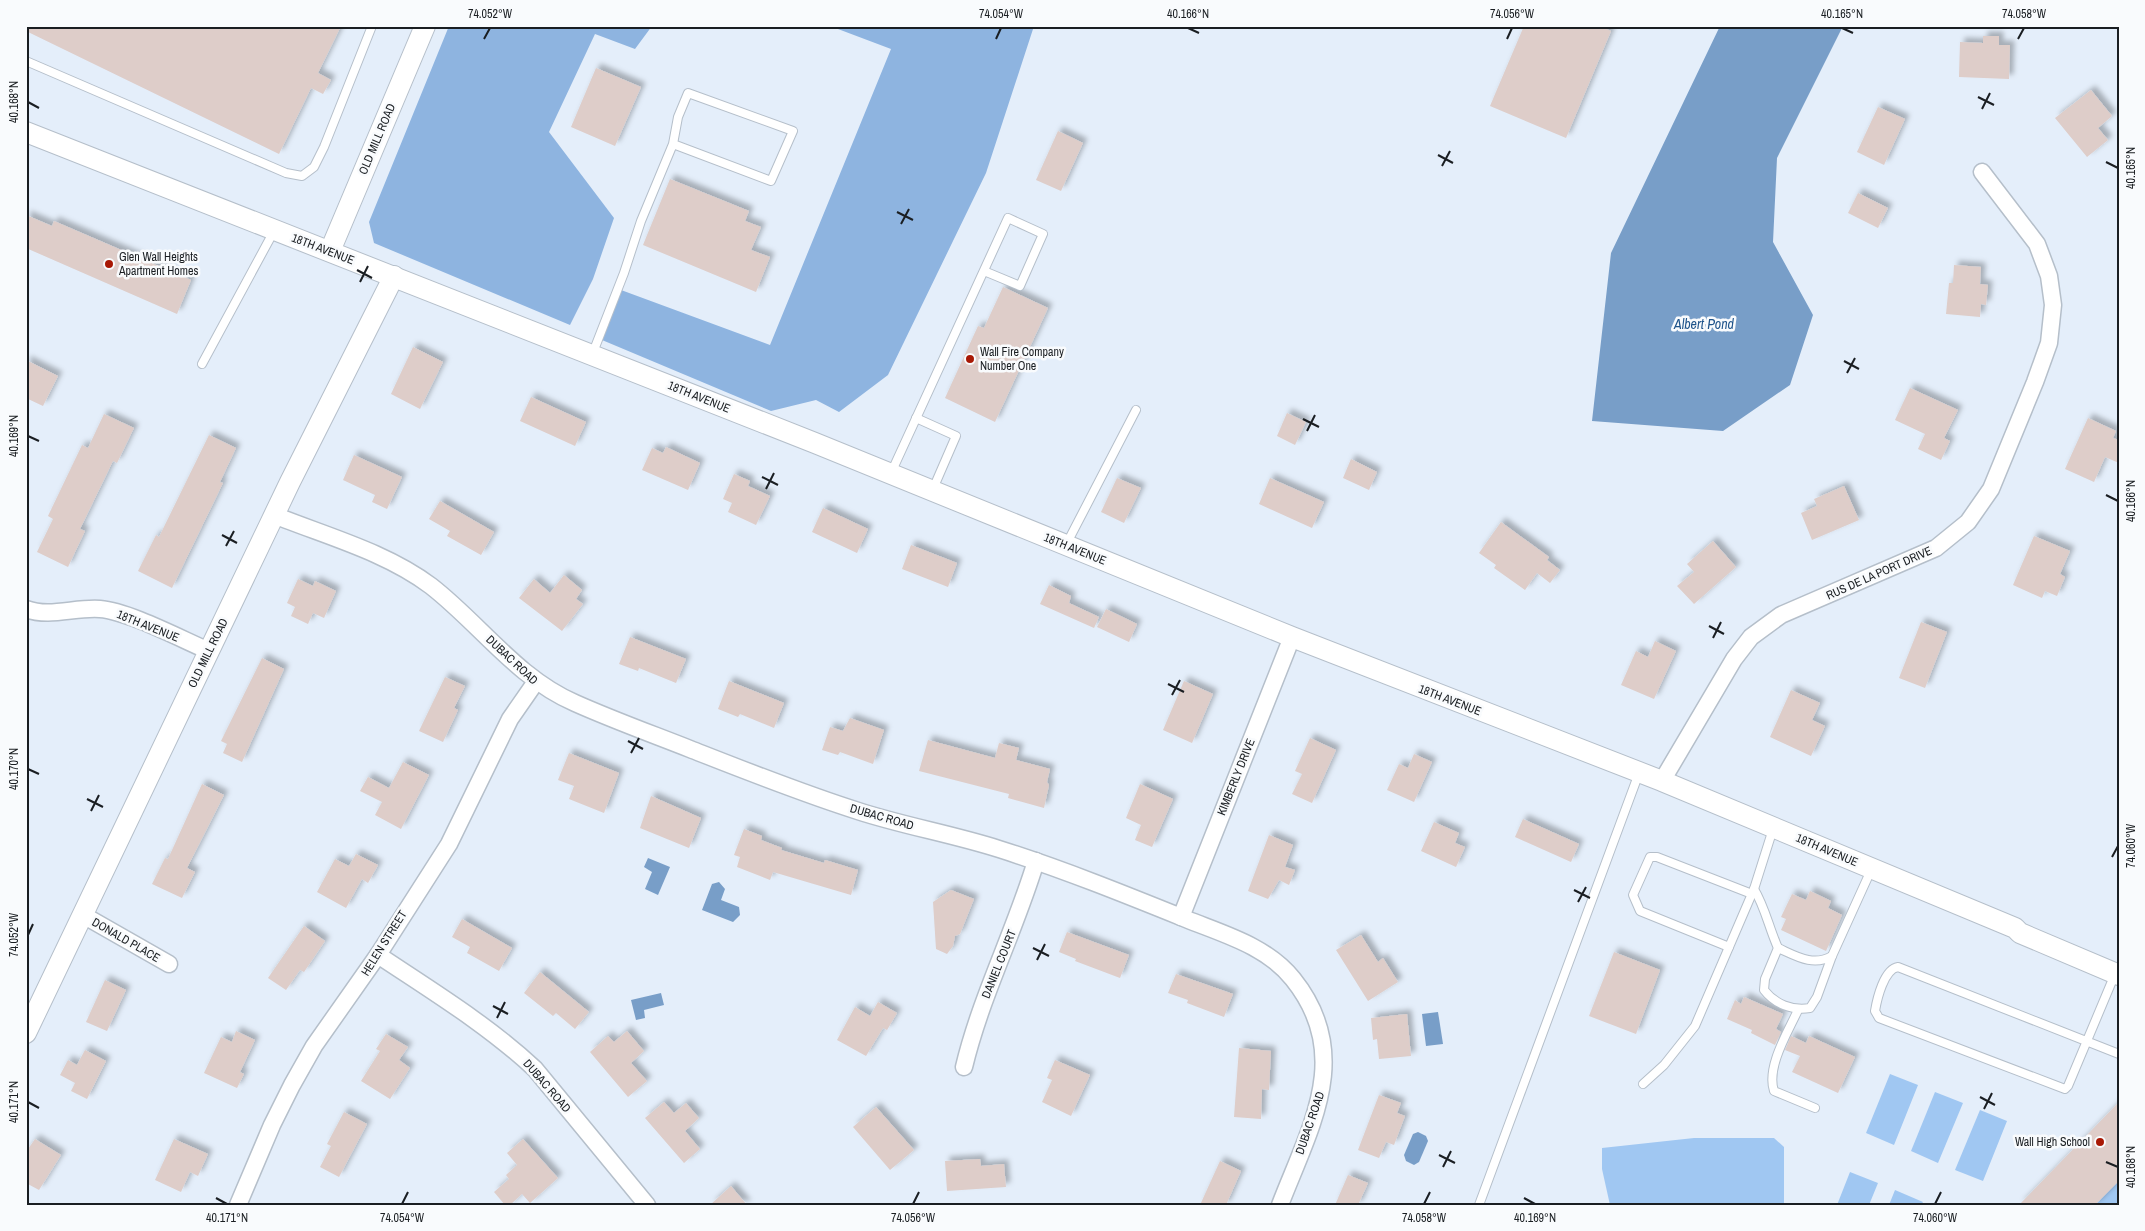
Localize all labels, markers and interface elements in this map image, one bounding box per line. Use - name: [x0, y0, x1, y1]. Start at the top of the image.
- text: 74.052°W: [468, 6, 513, 22]
- text: 74.054°W: [979, 6, 1024, 22]
- text: 40.166°N: [1167, 6, 1209, 22]
- text: 74.056°W: [1490, 6, 1535, 22]
- text: 40.165°N: [1821, 6, 1863, 22]
- text: 74.058°W: [2002, 6, 2047, 22]
- text: 40.168°N: [6, 81, 22, 123]
- street label: OLD MILL ROAD: [355, 101, 399, 177]
- text: 40.165°N: [2123, 147, 2139, 189]
- street label: 18TH AVENUE: [289, 230, 357, 268]
- place label: Glen Wall Heights Apartment Homes: [118, 249, 198, 279]
- marker: Glen Wall Heights Apartment Homes: [103, 258, 115, 270]
- water label: Albert Pond: [1673, 315, 1735, 333]
- place label: Wall Fire Company Number One: [980, 344, 1064, 374]
- marker: Wall Fire Company Number One: [964, 353, 976, 365]
- street label: 18TH AVENUE: [665, 377, 733, 417]
- text: 40.169°N: [6, 415, 22, 457]
- text: 40.166°N: [2123, 480, 2139, 522]
- street label: 18TH AVENUE: [1041, 529, 1109, 569]
- street label: RUS DE LA PORT DRIVE: [1824, 543, 1934, 603]
- street label: 18TH AVENUE: [114, 606, 182, 646]
- street label: OLD MILL ROAD: [184, 615, 232, 691]
- street label: DUBAC ROAD: [483, 632, 541, 688]
- street label: 18TH AVENUE: [1416, 681, 1484, 719]
- street label: KIMBERLY DRIVE: [1213, 736, 1259, 818]
- text: 40.170°N: [6, 748, 22, 790]
- street label: DUBAC ROAD: [848, 800, 916, 834]
- text: 74.060°W: [2123, 823, 2139, 868]
- street label: 18TH AVENUE: [1793, 830, 1861, 870]
- street label: HELEN STREET: [358, 907, 410, 979]
- text: 74.052°W: [6, 912, 22, 957]
- street label: DONALD PLACE: [89, 914, 163, 966]
- street label: DANIEL COURT: [978, 927, 1020, 1001]
- street label: DUBAC ROAD: [519, 1056, 575, 1116]
- text: 40.171°N: [6, 1081, 22, 1123]
- street label: DUBAC ROAD: [1292, 1089, 1328, 1157]
- place label: Wall High School: [2015, 1134, 2090, 1150]
- marker: Wall High School: [2094, 1136, 2106, 1148]
- text: 40.168°N: [2123, 1146, 2139, 1188]
- text: 40.171°N: [206, 1210, 248, 1226]
- text: 74.054°W: [380, 1210, 425, 1226]
- text: 74.056°W: [891, 1210, 936, 1226]
- text: 74.058°W: [1402, 1210, 1447, 1226]
- text: 40.169°N: [1514, 1210, 1556, 1226]
- text: 74.060°W: [1913, 1210, 1958, 1226]

